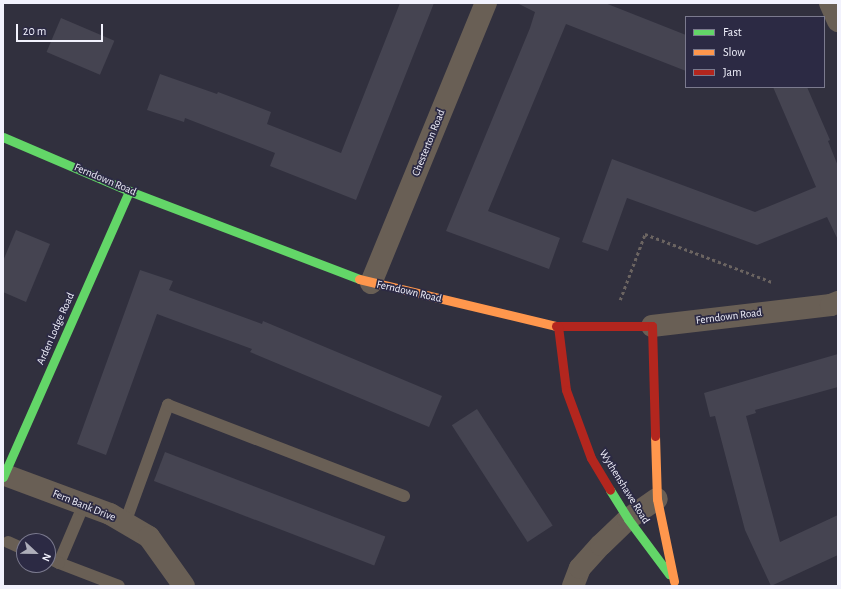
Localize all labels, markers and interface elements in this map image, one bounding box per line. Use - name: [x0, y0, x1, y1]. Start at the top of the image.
- scale bar: [18, 16, 105, 42]
- legend: [685, 16, 825, 88]
- text: 20 m: [23, 25, 46, 37]
- text: Fast: [723, 26, 742, 38]
- text: Slow: [723, 46, 745, 58]
- text: Jam: [723, 66, 742, 78]
- street label: Chesterton Road: [410, 108, 448, 178]
- street label: Ferndown Road: [72, 161, 138, 199]
- street label: Ferndown Road: [375, 278, 443, 306]
- street label: Arden Lodge Road: [34, 291, 78, 367]
- street label: Ferndown Road: [695, 306, 763, 328]
- street label: Wythenshawe Road: [596, 447, 652, 527]
- street label: Fern Bank Drive: [51, 487, 117, 525]
- north arrow: [16, 533, 56, 573]
- text: N: [40, 552, 53, 563]

